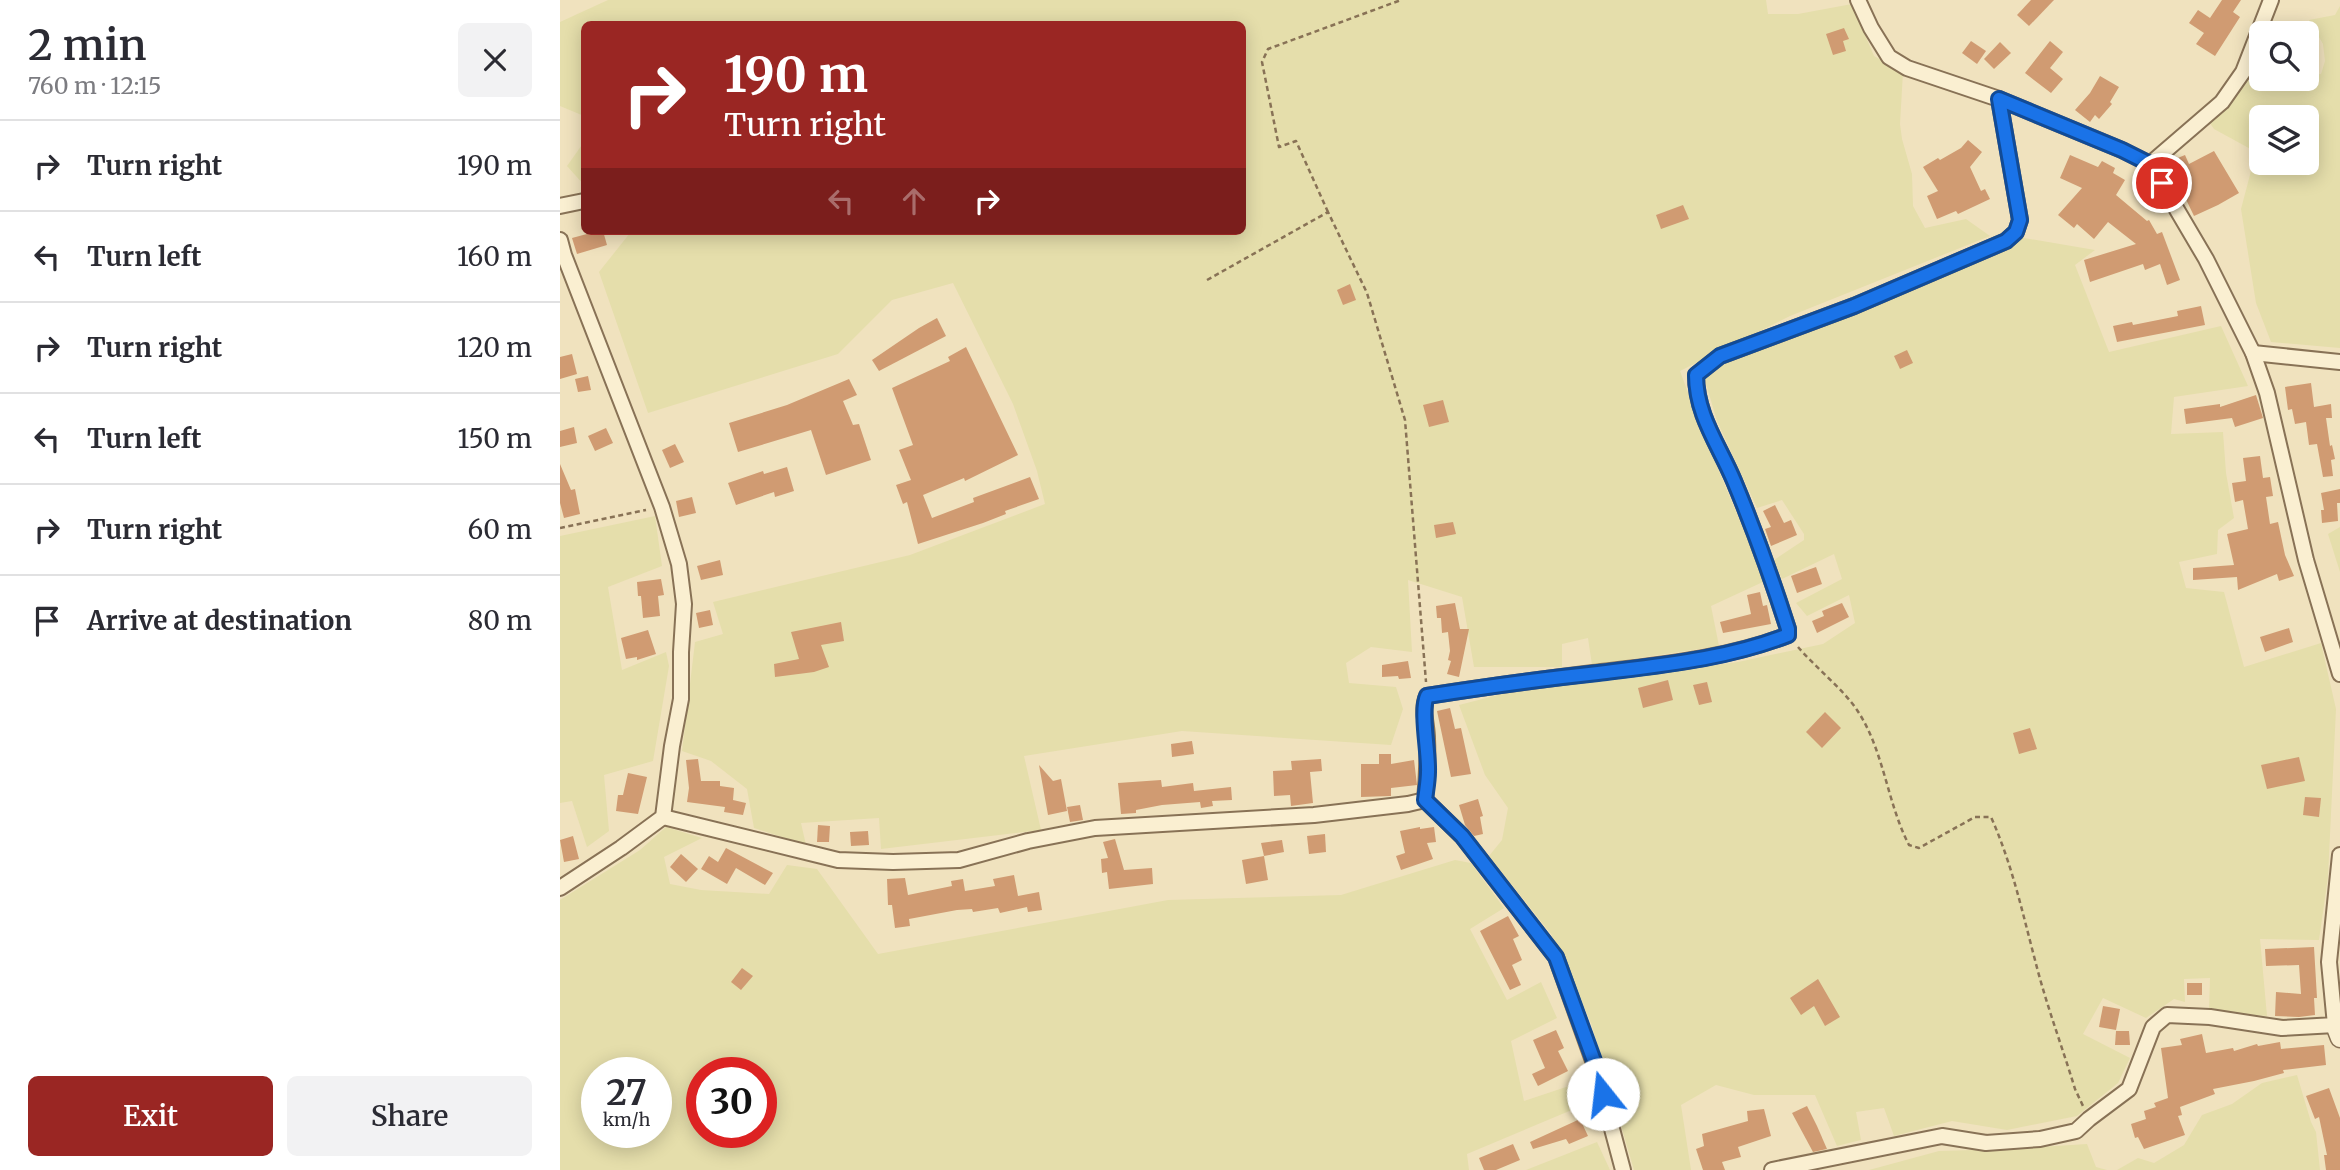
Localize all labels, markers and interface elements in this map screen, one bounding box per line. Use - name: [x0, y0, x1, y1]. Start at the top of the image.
- text: 2 min: [28, 19, 147, 71]
- map controls: [2249, 21, 2319, 175]
- button: search: [2249, 21, 2319, 91]
- button: close: [458, 23, 532, 97]
- text: 190 m: [724, 44, 868, 105]
- icon: right: [609, 49, 700, 140]
- text: 760 m · 12:15: [28, 71, 161, 100]
- text: Turn right: [724, 105, 886, 145]
- button: layers: [2249, 105, 2319, 175]
- icon: right: [28, 147, 66, 185]
- text: Turn right: [87, 149, 222, 182]
- text: 190 m: [457, 149, 532, 182]
- pin: [2132, 153, 2192, 213]
- icon: arrive: [2143, 164, 2181, 202]
- icon: left: [822, 182, 860, 220]
- icon: ahead: [895, 182, 933, 220]
- icon: right: [968, 182, 1006, 220]
- icon: left: [28, 238, 66, 276]
- text: Turn left: [87, 240, 201, 273]
- text: 160 m: [457, 240, 532, 273]
- icon: right: [28, 329, 66, 367]
- text: Turn right: [87, 331, 222, 364]
- text: 120 m: [457, 331, 532, 364]
- icon: left: [28, 420, 66, 458]
- text: Turn left: [87, 422, 201, 455]
- text: 150 m: [458, 422, 532, 455]
- icon: right: [28, 511, 66, 549]
- text: Turn right: [87, 513, 222, 546]
- text: 60 m: [468, 513, 532, 546]
- icon: arrive: [28, 602, 66, 640]
- text: Arrive at destination: [87, 604, 352, 637]
- text: 80 m: [468, 604, 532, 637]
- speed limit sign: 30: [686, 1057, 777, 1148]
- position arrow: [1566, 1057, 1640, 1131]
- text: 27: [606, 1071, 647, 1115]
- button: Exit: [28, 1076, 273, 1156]
- button: Share: [287, 1076, 532, 1156]
- text: km/h: [603, 1108, 650, 1131]

